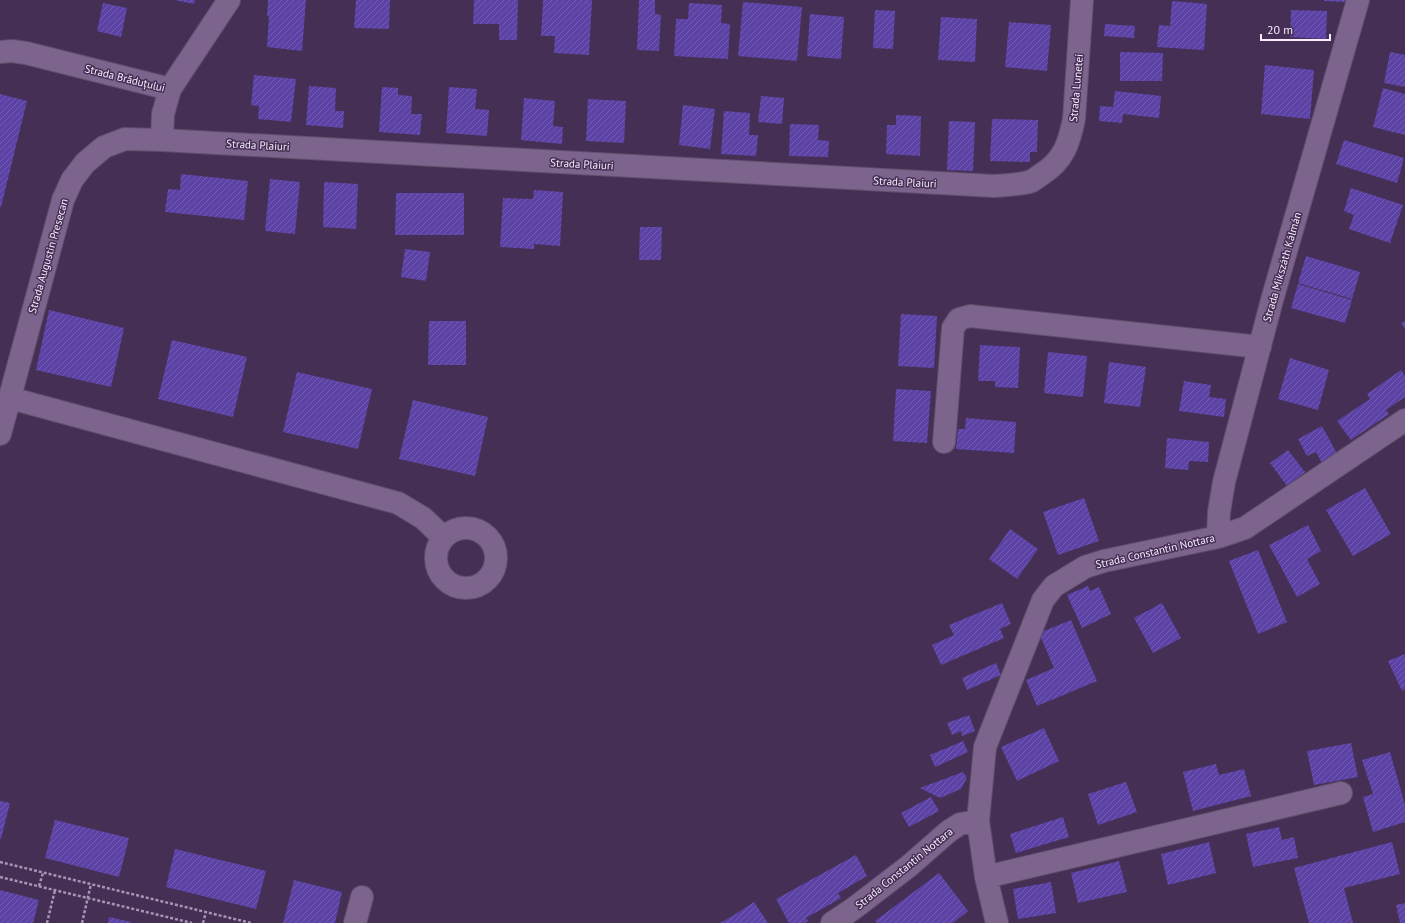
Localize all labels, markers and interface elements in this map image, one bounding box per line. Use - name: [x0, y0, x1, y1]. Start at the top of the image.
- scale bar: [1261, 16, 1330, 42]
- text: 20 m: [1267, 22, 1293, 37]
- street label: Strada Lunetei: [1066, 53, 1086, 123]
- street label: Strada Brăduțului: [83, 61, 167, 95]
- street label: Strada Plaiuri: [226, 136, 290, 154]
- street label: Strada Plaiuri: [550, 155, 614, 173]
- street label: Strada Plaiuri: [873, 173, 937, 191]
- street label: Strada Augustin Presecan: [25, 197, 71, 315]
- street label: Strada Mikszáth Kálmán: [1260, 211, 1304, 323]
- street label: Strada Constantin Nottara: [1094, 530, 1216, 572]
- street label: Strada Constantin Nottara: [852, 824, 956, 912]

